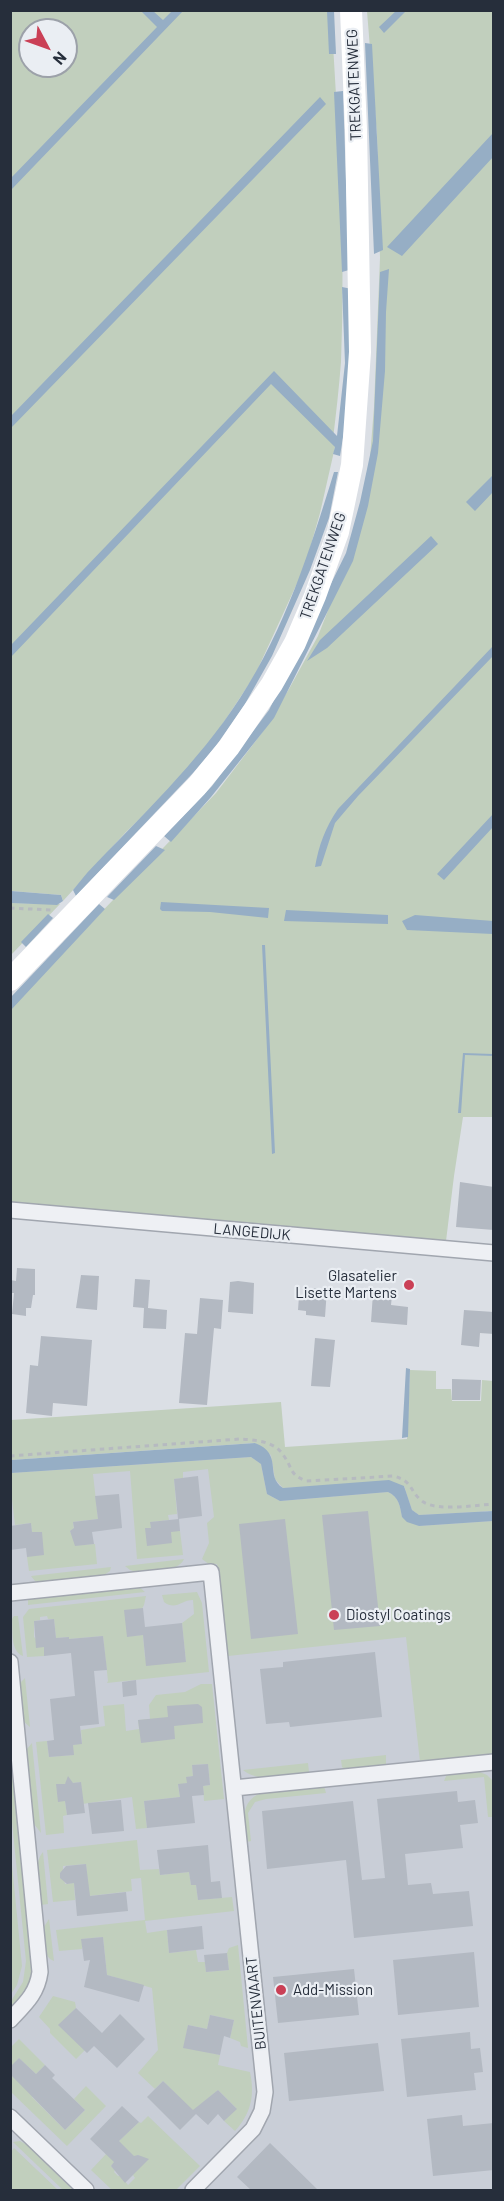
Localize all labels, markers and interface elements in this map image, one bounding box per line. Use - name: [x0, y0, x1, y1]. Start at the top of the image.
- north arrow: [18, 18, 78, 78]
- street label: TREKGATENWEG: [343, 29, 365, 141]
- text: N: [50, 49, 71, 69]
- street label: TREKGATENWEG: [296, 510, 350, 622]
- street label: LANGEDIJK: [213, 1220, 291, 1244]
- place label: Glasatelier Lisette Martens: [295, 1267, 397, 1302]
- marker: Glasatelier Lisette Martens: [402, 1278, 416, 1292]
- place label: Diostyl Coatings: [346, 1606, 451, 1624]
- marker: Diostyl Coatings: [327, 1608, 341, 1622]
- street label: BUITENVAART: [242, 1955, 270, 2051]
- place label: Add-Mission: [293, 1981, 373, 1999]
- marker: Add-Mission: [274, 1983, 288, 1997]

